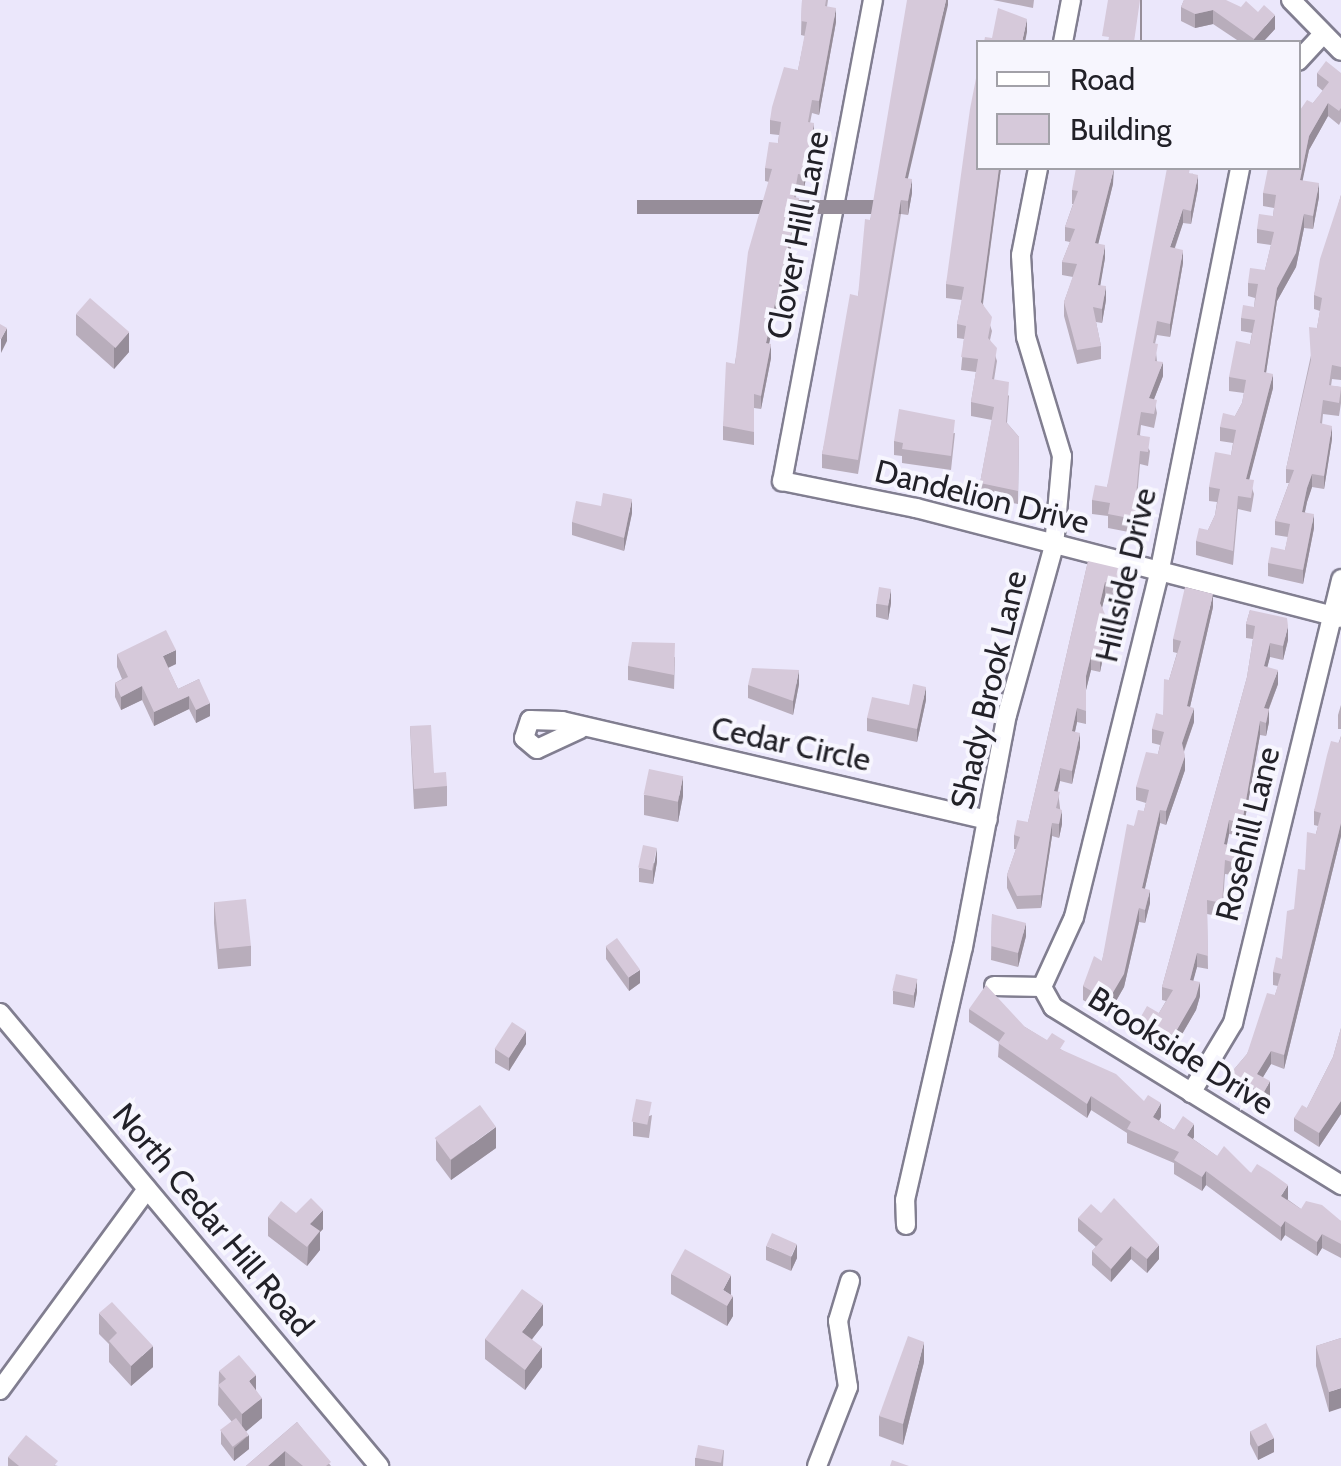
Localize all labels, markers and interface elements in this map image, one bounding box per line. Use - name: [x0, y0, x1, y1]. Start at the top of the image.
- legend: [976, 40, 1301, 170]
- text: Road: [1070, 61, 1135, 98]
- text: Building: [1070, 111, 1172, 148]
- street label: Clover Hill Lane: [759, 128, 837, 342]
- street label: Dandelion Drive: [871, 452, 1093, 542]
- street label: Hillside Drive: [1087, 484, 1165, 666]
- street label: Shady Brook Lane: [943, 567, 1035, 813]
- street label: Cedar Circle: [708, 708, 874, 780]
- street label: Rosehill Lane: [1208, 743, 1288, 925]
- street label: Brookside Drive: [1081, 979, 1281, 1123]
- street label: North Cedar Hill Road: [104, 1096, 322, 1344]

